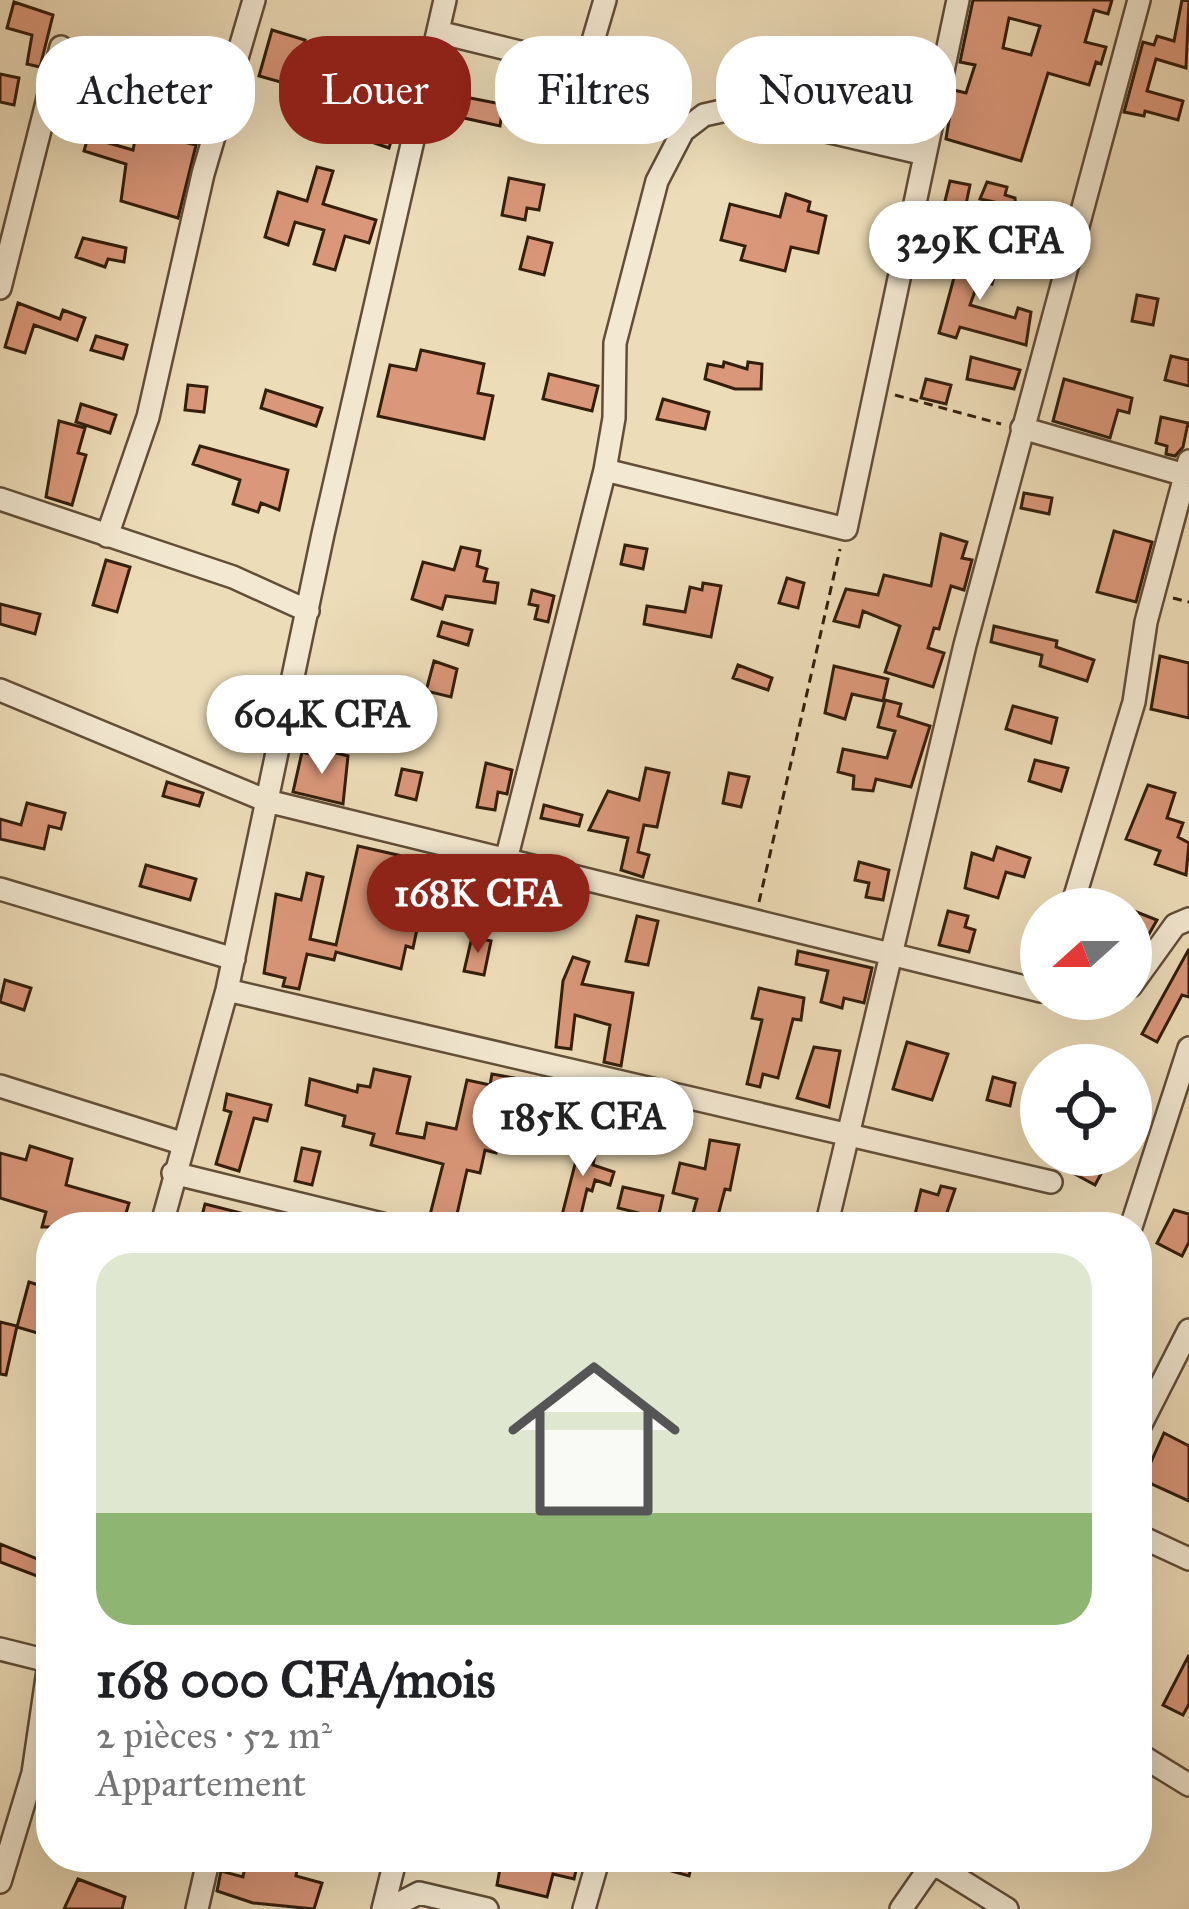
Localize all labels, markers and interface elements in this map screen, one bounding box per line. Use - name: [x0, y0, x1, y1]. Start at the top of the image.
- chip: Acheter: [36, 36, 255, 144]
- chip: Louer: [279, 36, 471, 144]
- chip: Filtres: [495, 36, 692, 144]
- chip: Nouveau: [716, 36, 956, 144]
- pin: 329K CFA: [856, 201, 1104, 303]
- text: 329K CFA: [896, 216, 1064, 264]
- pin: 604K CFA: [198, 675, 446, 777]
- text: 604K CFA: [234, 690, 410, 738]
- pin: 168K CFA: [354, 854, 602, 956]
- text: 168K CFA: [394, 869, 562, 917]
- north arrow: [1020, 888, 1152, 1020]
- map controls: [1020, 888, 1152, 1176]
- button: locate: [1020, 1044, 1152, 1176]
- pin: 185K CFA: [459, 1077, 707, 1179]
- text: 185K CFA: [500, 1092, 666, 1140]
- icon: home: [486, 1331, 702, 1547]
- text: 168 000 CFA/mois: [96, 1649, 495, 1711]
- text: 2 pièces · 52 m²: [96, 1711, 332, 1759]
- text: Appartement: [96, 1759, 306, 1807]

